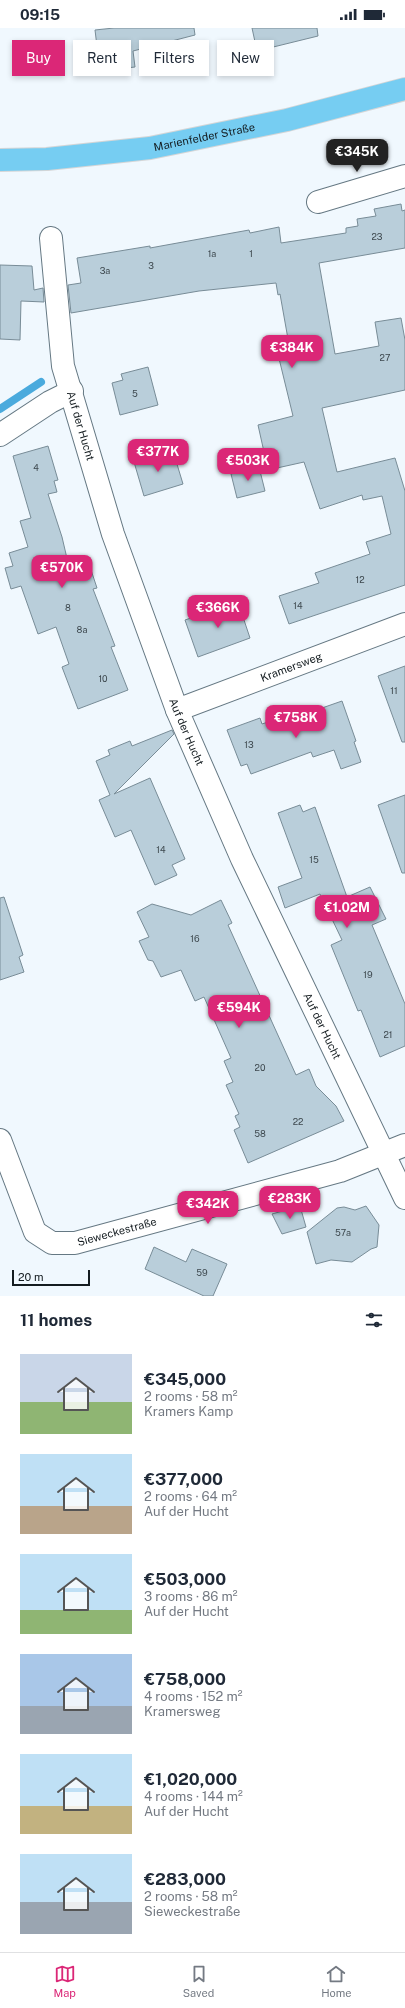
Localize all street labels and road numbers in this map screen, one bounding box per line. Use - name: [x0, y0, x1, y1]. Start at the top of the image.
- street label: Marienfelder Straße: [153, 121, 256, 153]
- street label: Auf der Hucht: [65, 390, 97, 462]
- street label: Kramersweg: [259, 650, 324, 684]
- street label: Auf der Hucht: [167, 697, 206, 767]
- street label: Auf der Hucht: [301, 991, 343, 1061]
- street label: Sieweckestraße: [76, 1215, 158, 1248]

